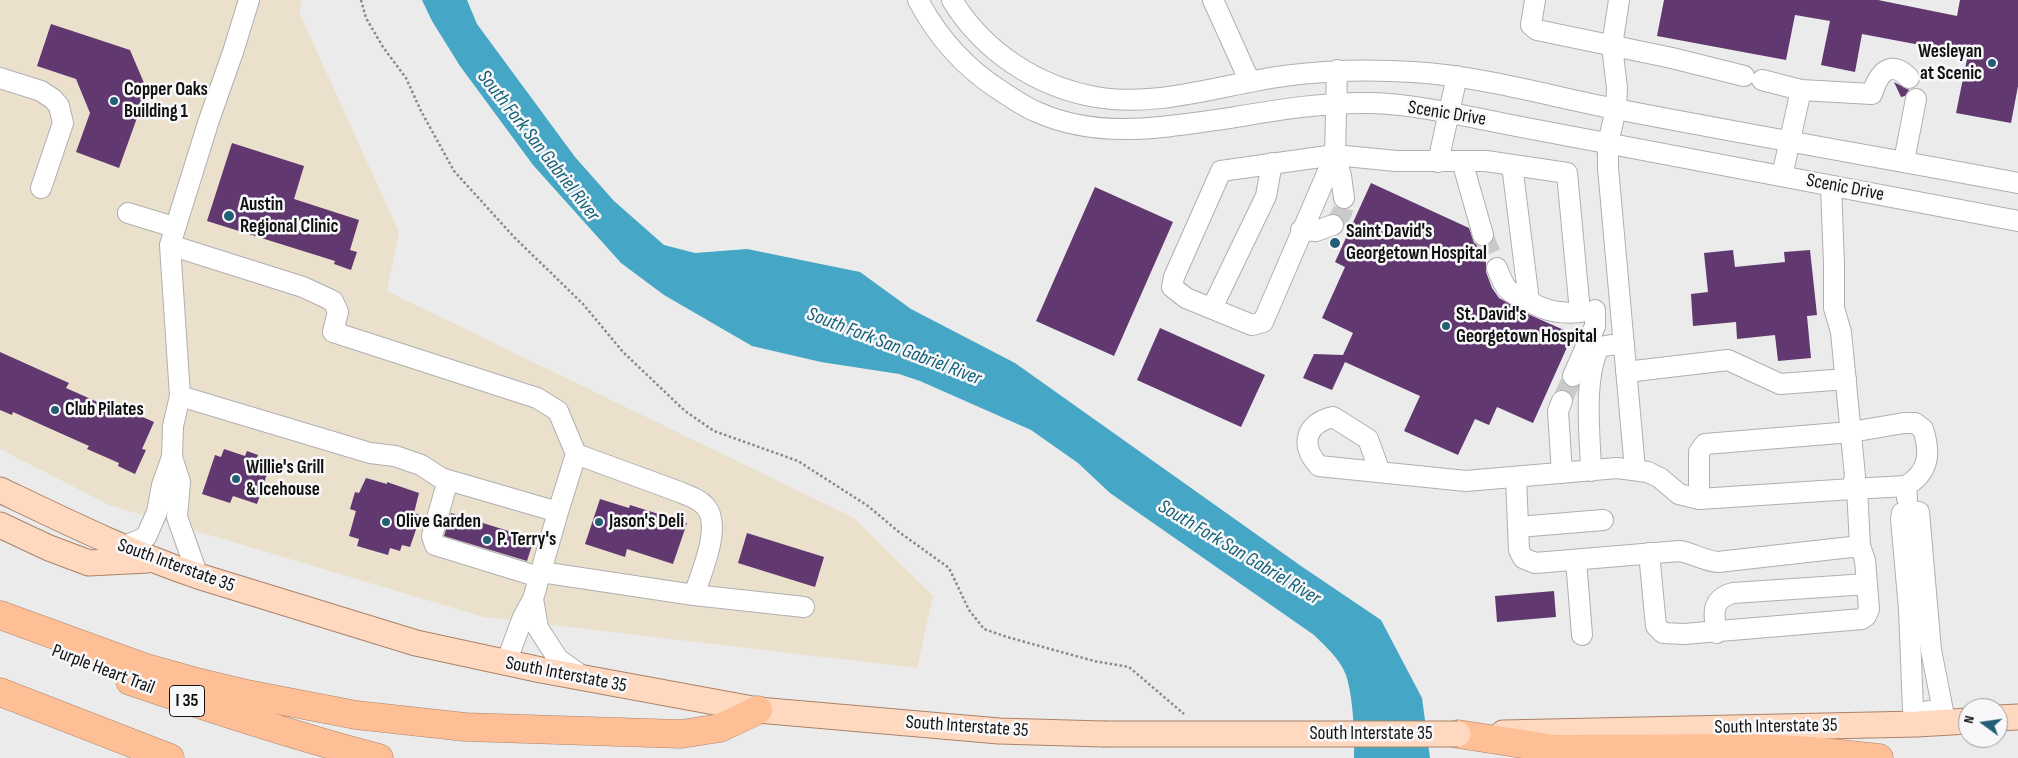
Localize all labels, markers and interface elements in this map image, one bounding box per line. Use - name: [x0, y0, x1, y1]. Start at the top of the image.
- place label: Wesleyan at Scenic: [1918, 41, 1982, 85]
- marker: Wesleyan at Scenic: [1986, 57, 1998, 69]
- water label: South Fork San Gabriel River: [472, 66, 604, 226]
- place label: Copper Oaks Building 1: [124, 79, 208, 123]
- marker: Copper Oaks Building 1: [108, 95, 120, 107]
- street label: Scenic Drive: [1406, 97, 1488, 131]
- street label: Scenic Drive: [1804, 169, 1886, 207]
- place label: Austin Regional Clinic: [240, 194, 338, 238]
- marker: Austin Regional Clinic: [222, 209, 236, 223]
- place label: Saint David's Georgetown Hospital: [1346, 221, 1487, 265]
- marker: Saint David's Georgetown Hospital: [1328, 236, 1342, 250]
- water label: South Fork San Gabriel River: [803, 303, 985, 391]
- place label: St. David's Georgetown Hospital: [1456, 304, 1597, 348]
- marker: St. David's Georgetown Hospital: [1440, 320, 1452, 332]
- place label: Club Pilates: [65, 399, 144, 421]
- marker: Club Pilates: [49, 404, 61, 416]
- place label: Willie's Grill & Icehouse: [246, 457, 324, 501]
- marker: Willie's Grill & Icehouse: [230, 473, 242, 485]
- water label: South Fork San Gabriel River: [1154, 495, 1324, 611]
- place label: Olive Garden: [396, 511, 481, 533]
- place label: Jason's Deli: [609, 511, 684, 533]
- marker: Olive Garden: [380, 516, 392, 528]
- marker: Jason's Deli: [593, 516, 605, 528]
- place label: P. Terry's: [497, 529, 556, 551]
- street label: South Interstate 35: [114, 534, 238, 598]
- marker: P. Terry's: [481, 534, 493, 546]
- street label: Purple Heart Trail: [48, 640, 158, 700]
- street label: South Interstate 35: [503, 652, 629, 698]
- road number: I 35: [170, 686, 204, 716]
- north arrow: [1958, 698, 2008, 748]
- street label: South Interstate 35: [905, 711, 1029, 743]
- text: N: [1960, 714, 1978, 725]
- street label: South Interstate 35: [1714, 715, 1838, 739]
- street label: South Interstate 35: [1309, 723, 1433, 745]

